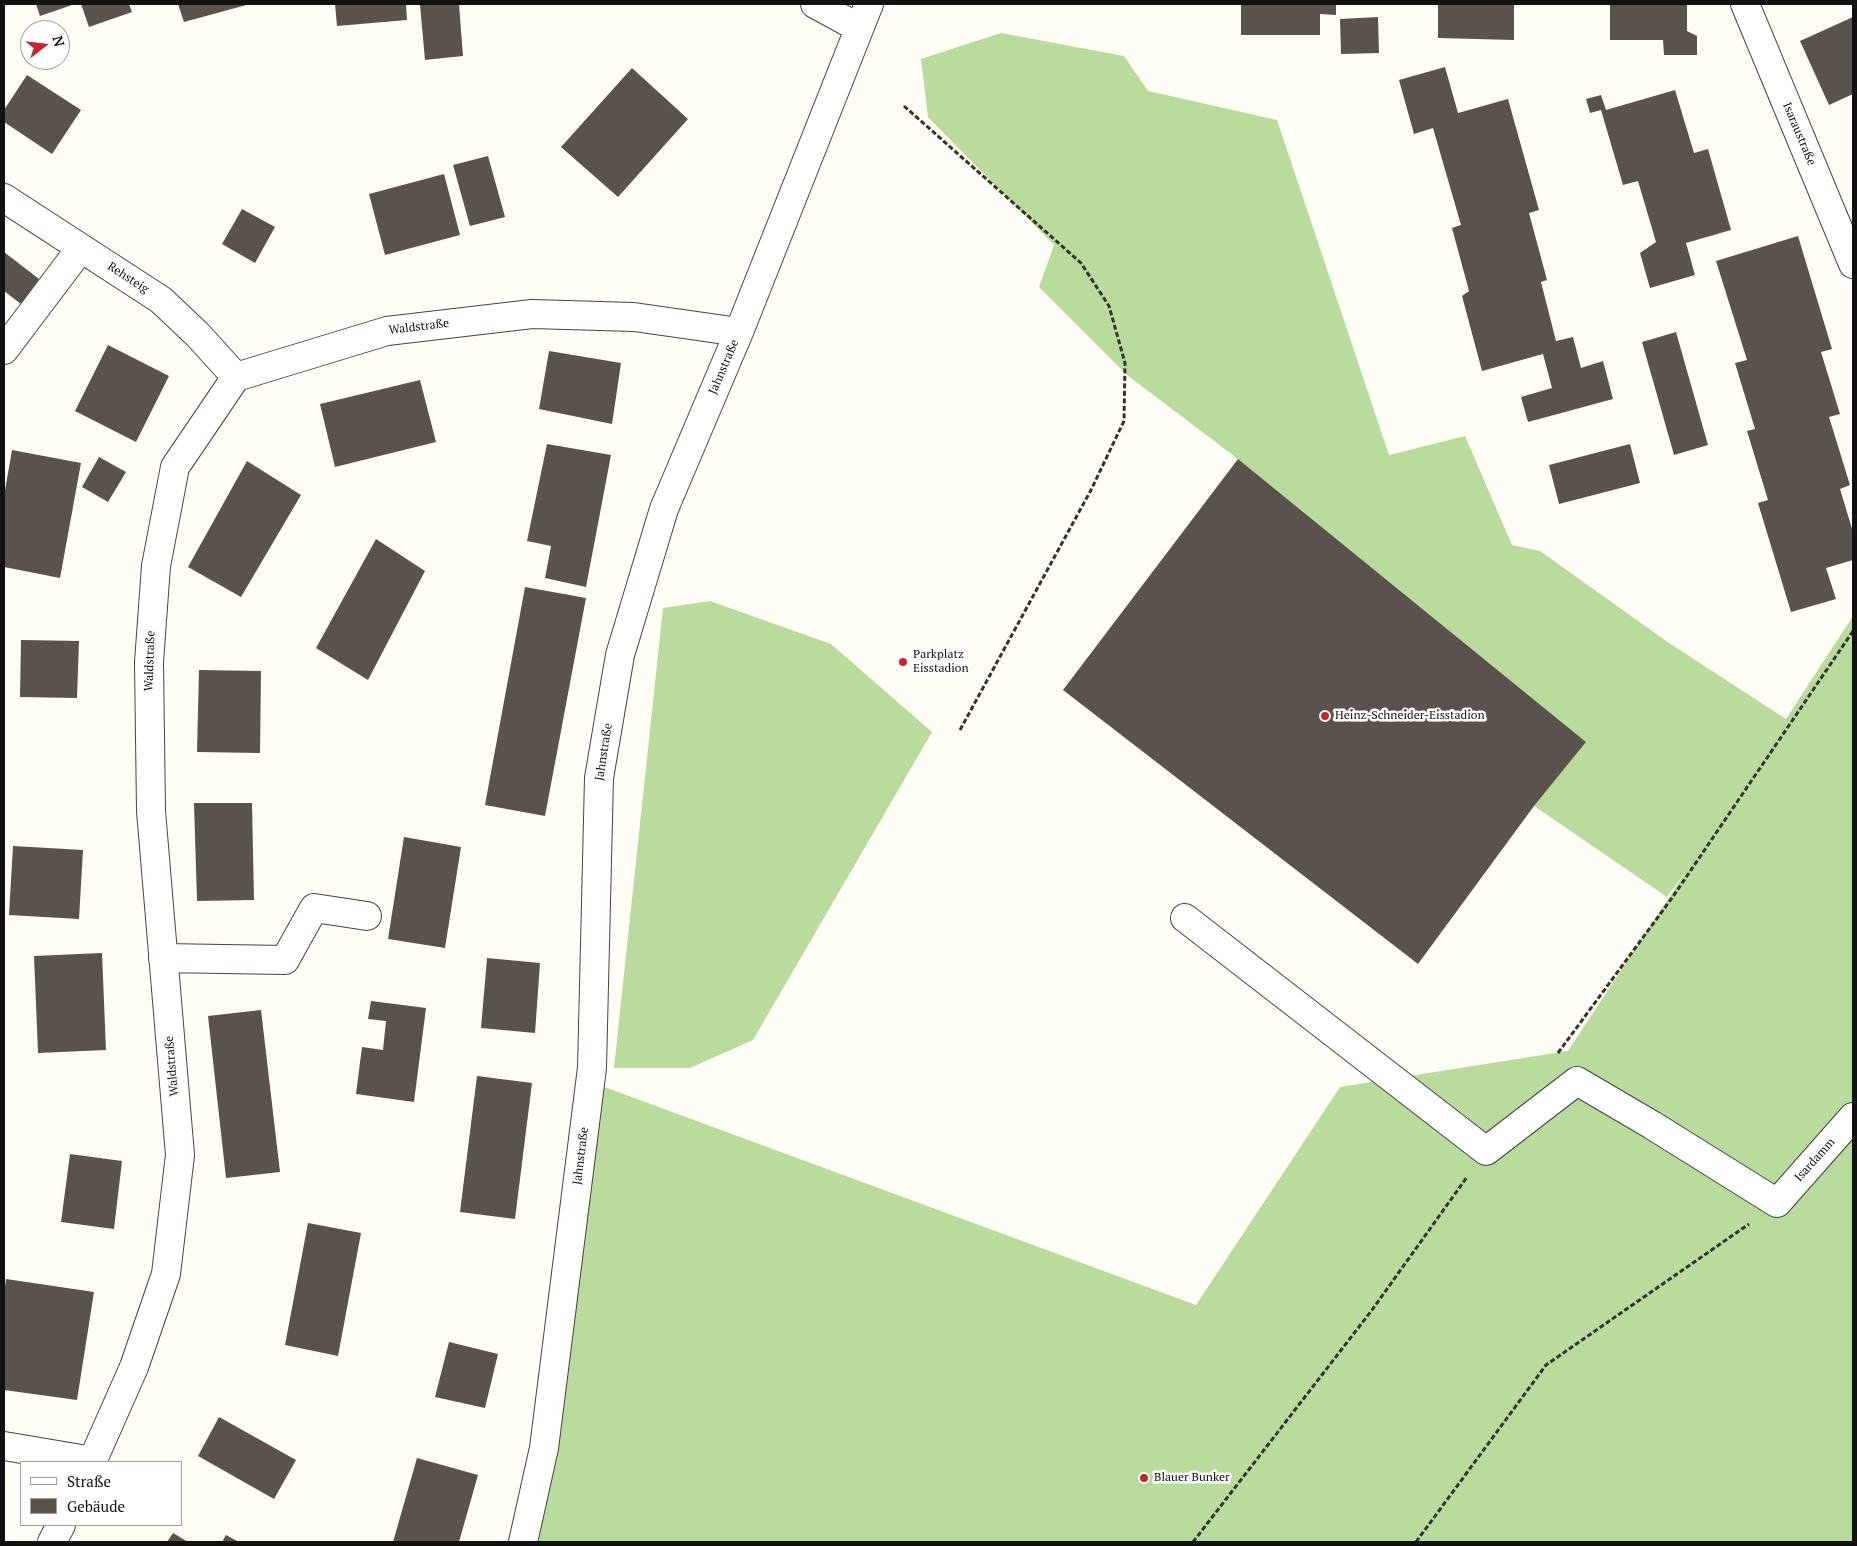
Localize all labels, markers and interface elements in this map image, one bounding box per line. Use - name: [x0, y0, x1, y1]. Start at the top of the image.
- north arrow: [20, 20, 70, 70]
- text: N: [48, 33, 70, 49]
- street label: Isaraustraße: [1779, 100, 1819, 168]
- street label: Rehsteig: [105, 259, 151, 297]
- street label: Waldstraße: [388, 316, 450, 338]
- street label: Jahnstraße: [706, 337, 742, 397]
- street label: Waldstraße: [142, 630, 158, 692]
- place label: Parkplatz Eisstadion: [913, 648, 969, 676]
- marker: Parkplatz Eisstadion: [897, 656, 909, 668]
- place label: Heinz-Schneider-Eisstadion: [1335, 709, 1485, 723]
- marker: Heinz-Schneider-Eisstadion: [1319, 710, 1331, 722]
- street label: Jahnstraße: [592, 722, 616, 782]
- street label: Waldstraße: [162, 1035, 182, 1097]
- street label: Jahnstraße: [570, 1126, 592, 1186]
- street label: Isardamm: [1792, 1135, 1838, 1185]
- legend: [20, 1461, 182, 1526]
- text: Straße: [67, 1471, 111, 1491]
- place label: Blauer Bunker: [1154, 1471, 1230, 1485]
- marker: Blauer Bunker: [1138, 1472, 1150, 1484]
- text: Gebäude: [67, 1496, 125, 1516]

